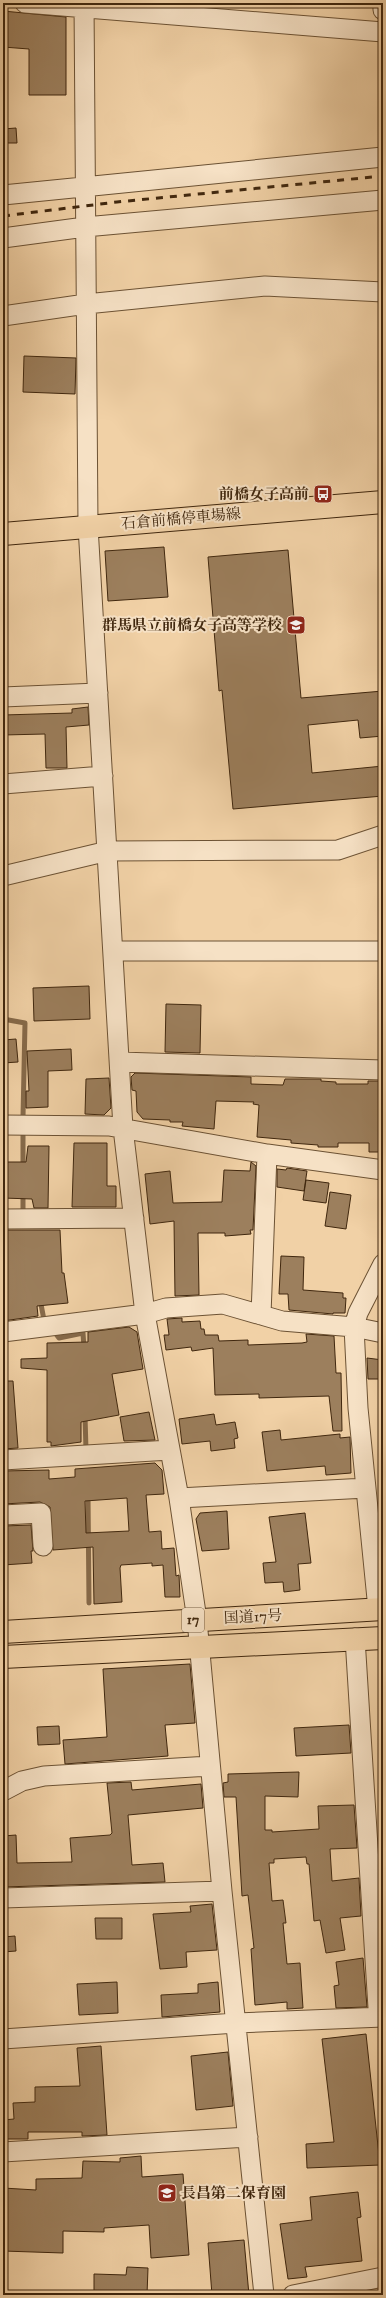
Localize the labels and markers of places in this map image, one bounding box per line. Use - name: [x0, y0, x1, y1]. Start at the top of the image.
- bus stop icon: 前橋女子高前: [312, 483, 334, 505]
- place label: 前橋女子高前: [219, 485, 309, 504]
- school or university icon: 群馬県立前橋女子高等学校: [285, 614, 307, 636]
- place label: 群馬県立前橋女子高等学校: [102, 616, 282, 635]
- school or university icon: 長昌第二保育園: [156, 2182, 178, 2204]
- place label: 長昌第二保育園: [181, 2184, 286, 2203]

